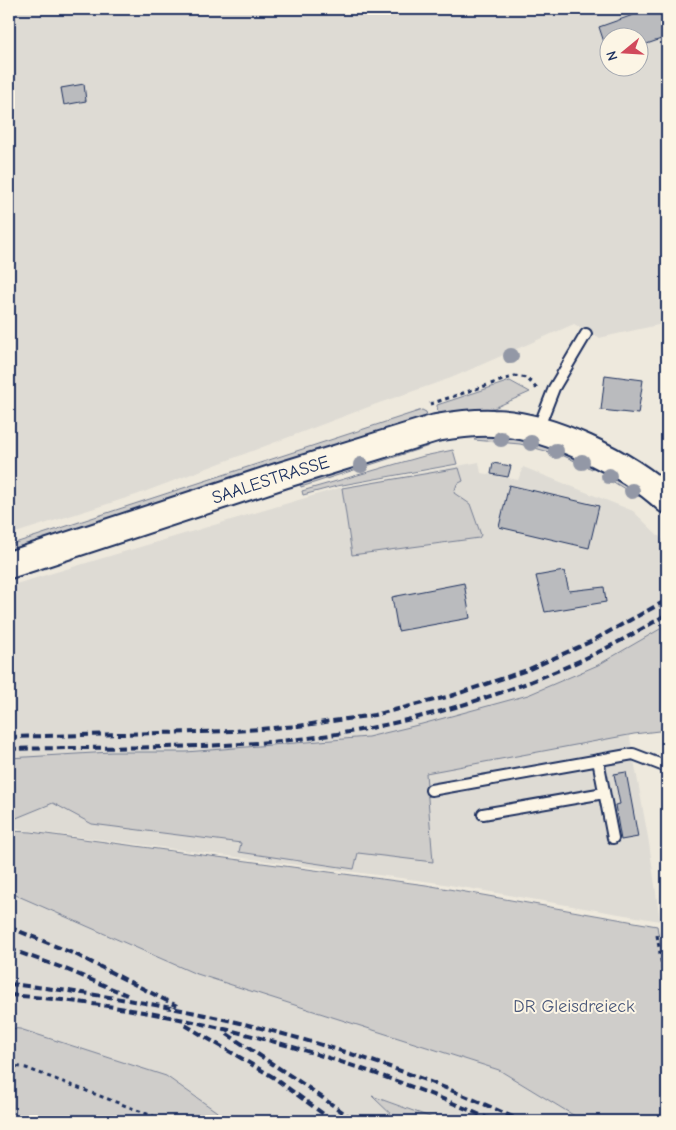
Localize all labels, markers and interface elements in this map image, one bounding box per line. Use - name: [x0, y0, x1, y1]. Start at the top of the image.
- north arrow: [598, 28, 648, 78]
- text: N: [603, 49, 622, 63]
- street label: SAALESTRASSE: [209, 451, 332, 509]
- park label: DR Gleisdreieck: [513, 996, 635, 1017]

